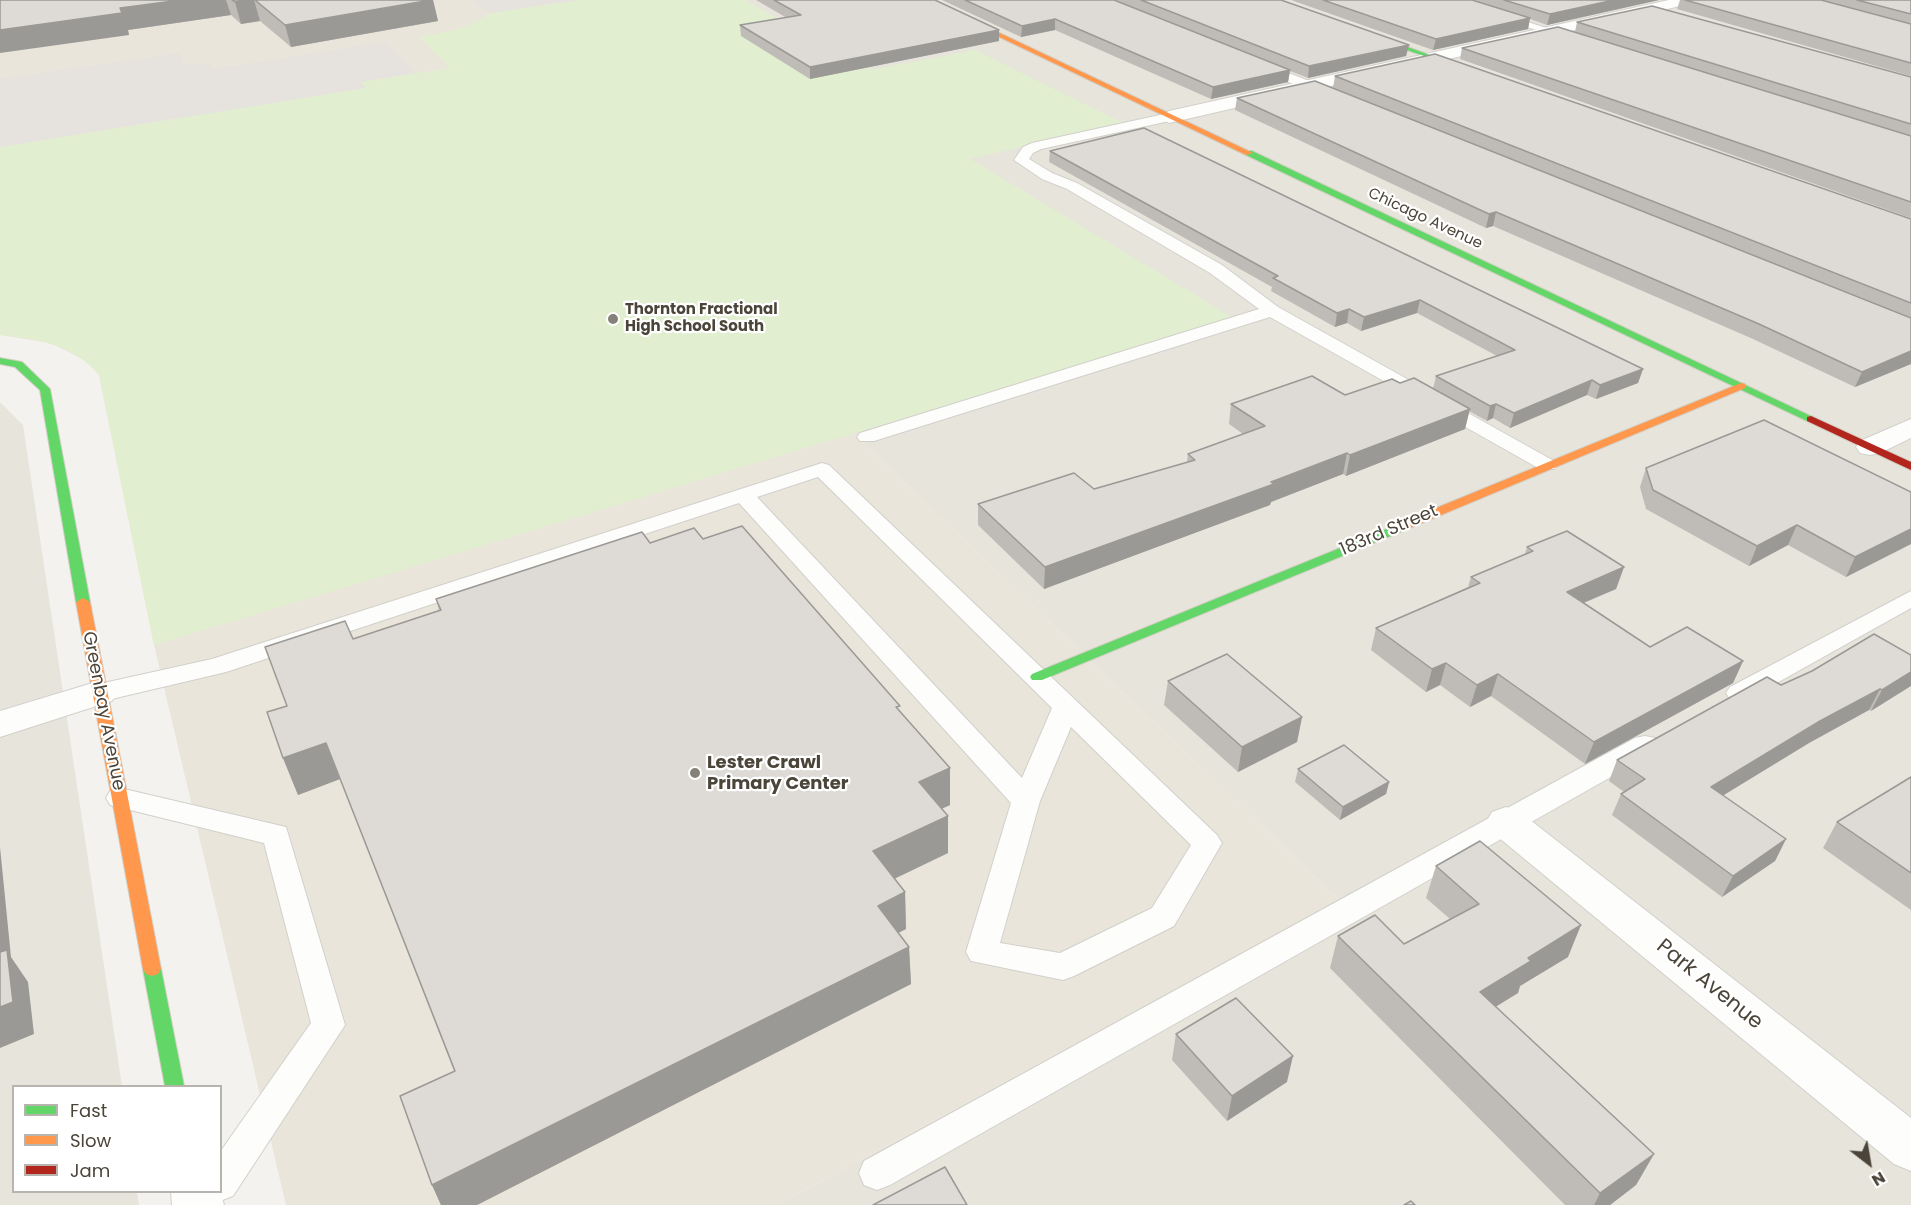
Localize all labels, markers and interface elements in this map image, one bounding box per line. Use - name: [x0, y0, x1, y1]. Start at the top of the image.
- street label: Chicago Avenue: [1365, 185, 1485, 253]
- place label: Thornton Fractional High School South: [625, 301, 778, 336]
- marker: Thornton Fractional High School South: [606, 312, 620, 326]
- street label: 183rd Street: [1337, 501, 1441, 561]
- street label: Greenbay Avenue: [77, 630, 129, 792]
- place label: Lester Crawl Primary Center: [707, 752, 848, 795]
- marker: Lester Crawl Primary Center: [688, 766, 702, 780]
- street label: Park Avenue: [1651, 934, 1767, 1036]
- legend: [12, 1085, 222, 1193]
- text: Fast: [70, 1098, 107, 1123]
- text: Slow: [70, 1128, 111, 1153]
- north arrow: [1839, 1133, 1899, 1193]
- text: Jam: [70, 1158, 110, 1183]
- text: N: [1867, 1166, 1890, 1192]

